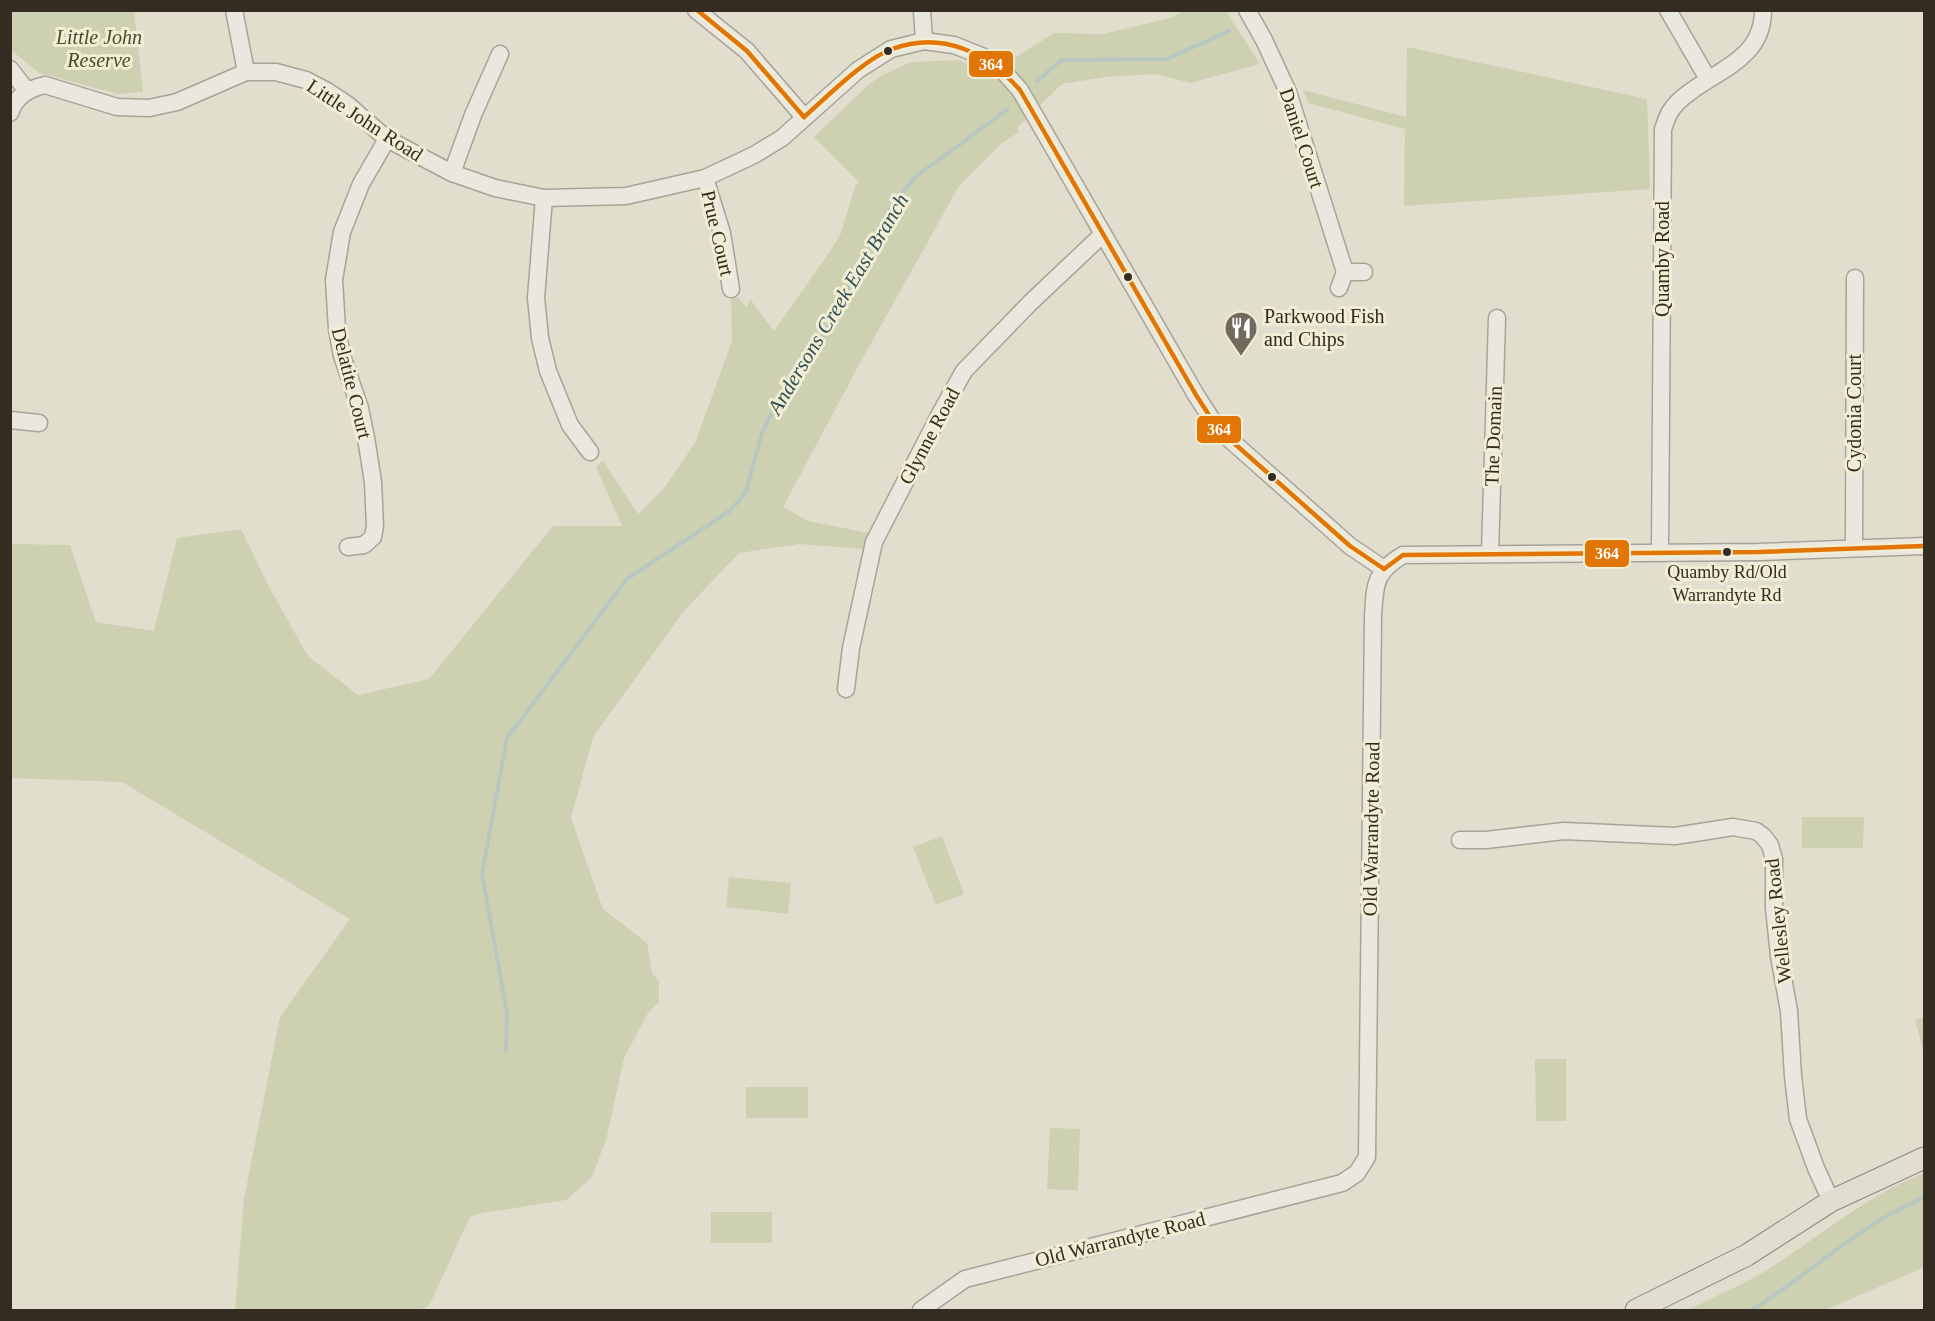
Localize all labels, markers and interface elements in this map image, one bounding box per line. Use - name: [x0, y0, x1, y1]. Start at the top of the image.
- park label: Little John Reserve: [55, 26, 142, 71]
- unlabelled marker: [882, 45, 894, 57]
- line badge: 364: [968, 50, 1014, 78]
- text: 364: [979, 56, 1003, 73]
- street label: Little John Road: [303, 74, 427, 166]
- street label: Daniel Court: [1275, 85, 1329, 191]
- street label: Prue Court: [697, 188, 739, 278]
- water label: Andersons Creek East Branch: [762, 189, 913, 420]
- street label: Quamby Road: [1651, 201, 1674, 317]
- unlabelled marker: [1122, 271, 1134, 283]
- place label: Parkwood Fish and Chips: [1264, 305, 1385, 351]
- restaurant icon: Parkwood Fish and Chips: [1223, 310, 1259, 357]
- street label: Delatite Court: [328, 325, 377, 441]
- street label: Cydonia Court: [1843, 353, 1866, 472]
- street label: Glynne Road: [894, 384, 964, 488]
- street label: The Domain: [1480, 385, 1506, 487]
- line badge: 364: [1196, 415, 1242, 444]
- text: 364: [1207, 421, 1231, 438]
- unlabelled marker: [1266, 471, 1278, 483]
- line badge: 364: [1584, 539, 1630, 568]
- text: 364: [1595, 545, 1619, 562]
- marker: Quamby Rd/Old Warrandyte Rd: [1721, 546, 1733, 558]
- place label: Quamby Rd/Old Warrandyte Rd: [1667, 562, 1787, 605]
- street label: Old Warrandyte Road: [1358, 742, 1385, 917]
- street label: Wellesley Road: [1760, 857, 1796, 985]
- street label: Old Warrandyte Road: [1033, 1207, 1208, 1272]

